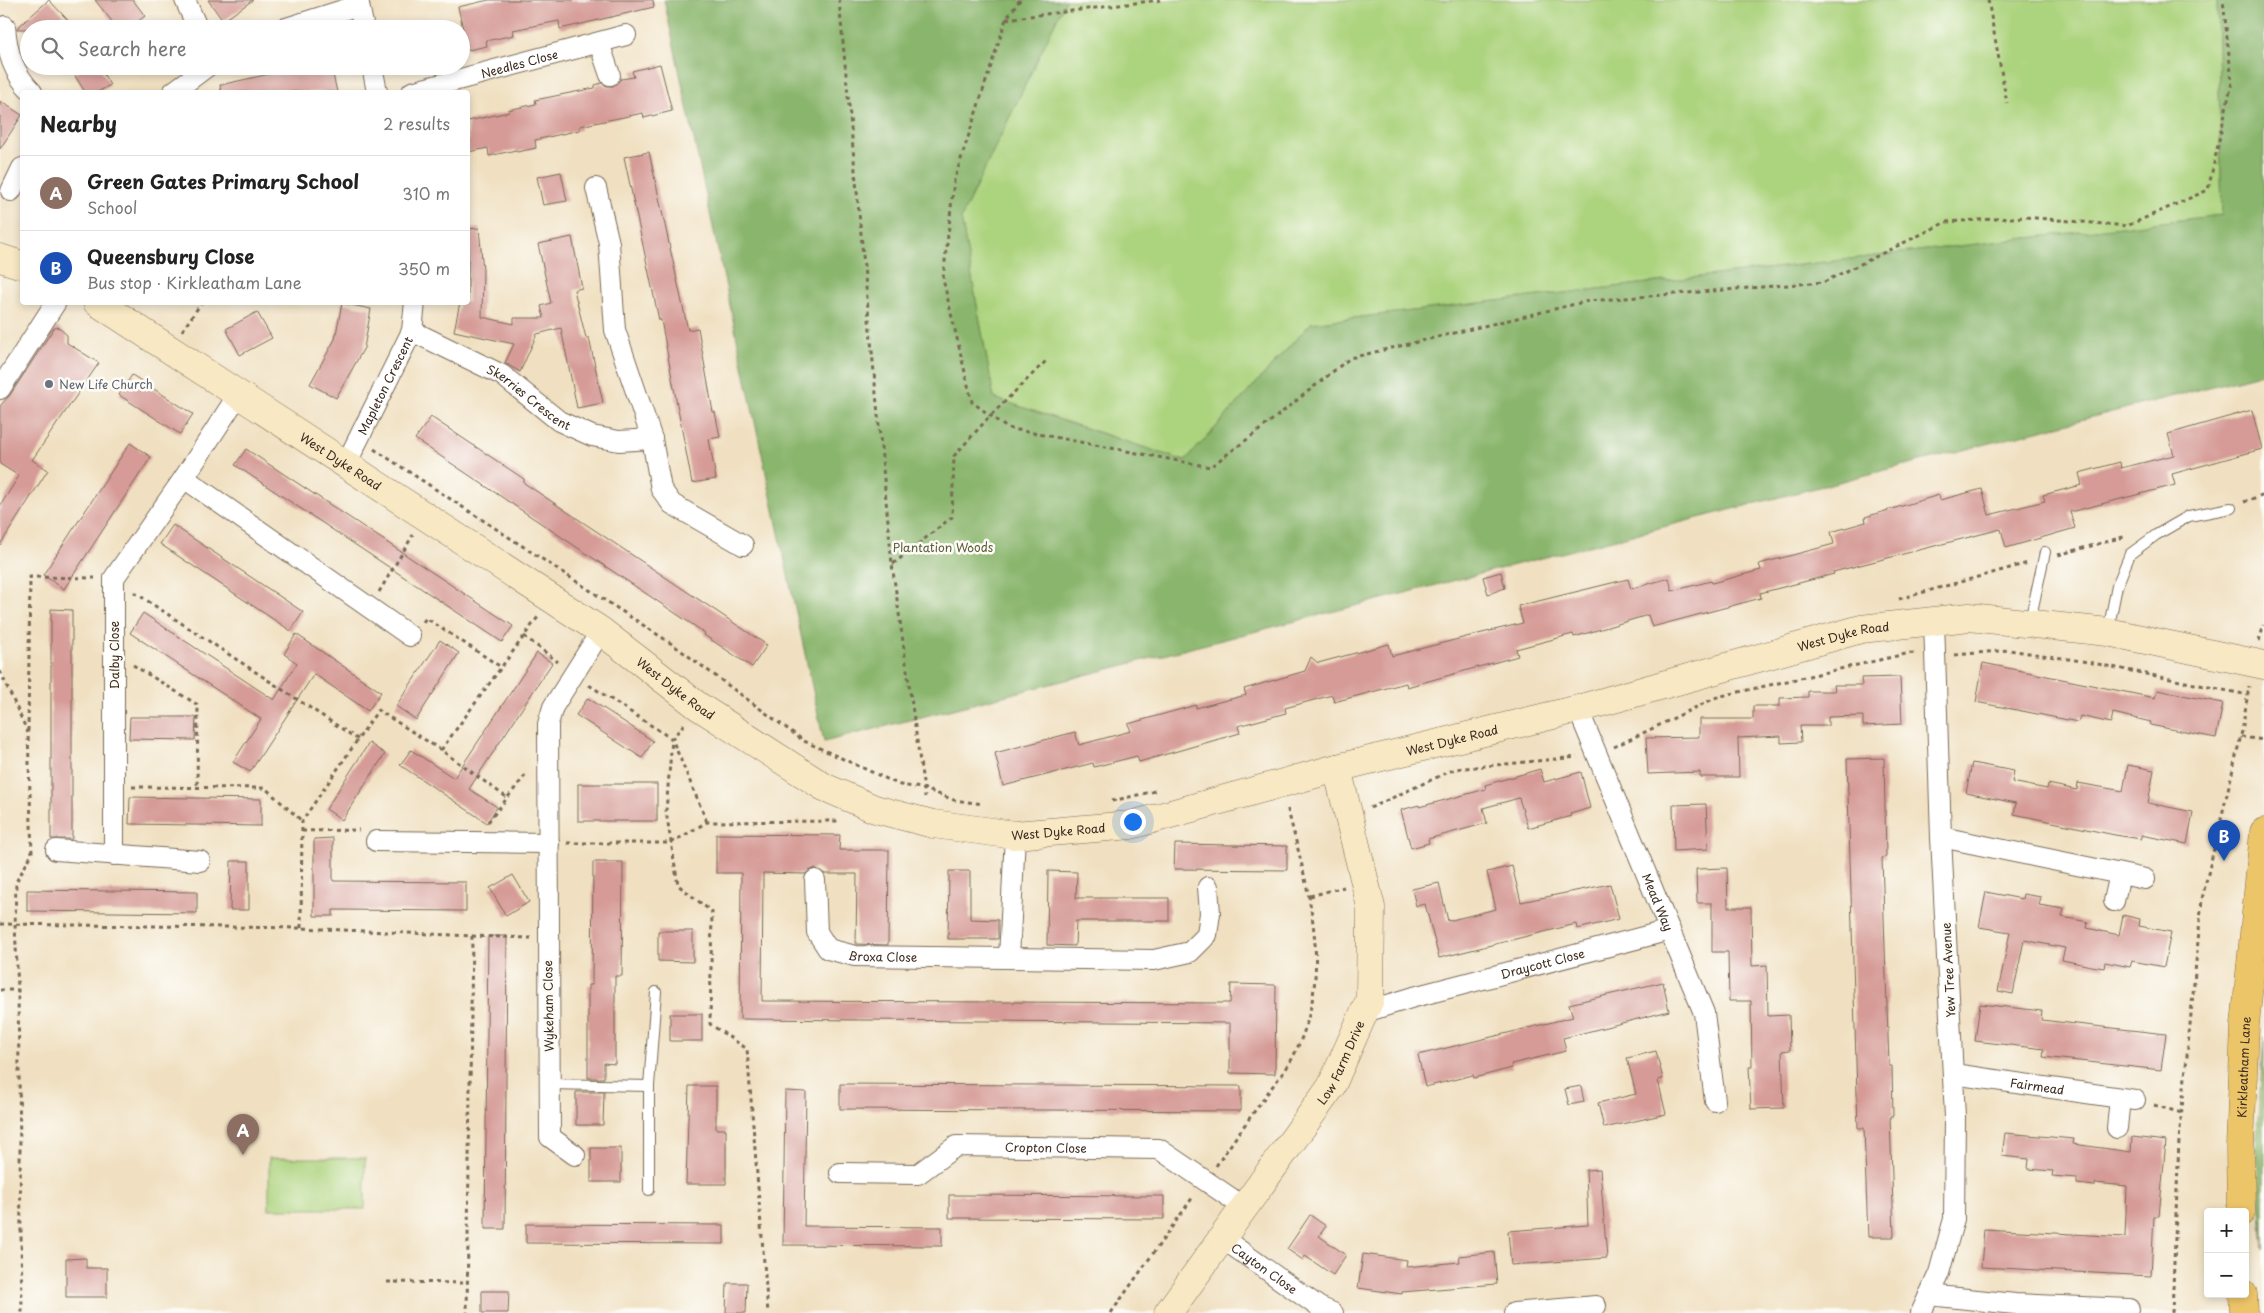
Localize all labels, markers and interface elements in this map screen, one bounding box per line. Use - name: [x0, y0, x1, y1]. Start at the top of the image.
- search box: [20, 20, 470, 75]
- icon: search: [38, 34, 66, 62]
- text: Search here: [78, 34, 187, 62]
- street label: Needles Close: [479, 45, 560, 82]
- text: Nearby: [40, 107, 117, 139]
- text: 2 results: [383, 111, 450, 135]
- text: Green Gates Primary School: [87, 167, 359, 195]
- text: A: [50, 181, 62, 205]
- text: 310 m: [402, 181, 450, 205]
- text: School: [87, 195, 137, 219]
- text: Queensbury Close: [87, 242, 254, 270]
- text: B: [51, 256, 61, 280]
- text: 350 m: [398, 256, 450, 280]
- text: Bus stop · Kirkleatham Lane: [87, 270, 302, 294]
- street label: Mapleton Crescent: [353, 333, 417, 438]
- street label: Skerries Crescent: [484, 360, 574, 434]
- place label: New Life Church: [59, 375, 153, 393]
- marker: New Life Church: [43, 378, 55, 390]
- street label: West Dyke Road: [296, 428, 385, 494]
- park label: Plantation Woods: [893, 538, 994, 556]
- street label: West Dyke Road: [1795, 617, 1890, 656]
- street label: Dalby Close: [105, 621, 123, 689]
- street label: West Dyke Road: [633, 653, 719, 724]
- street label: West Dyke Road: [1404, 720, 1500, 760]
- your location: [1120, 809, 1146, 835]
- street label: West Dyke Road: [1011, 818, 1106, 844]
- pin: B: [2208, 820, 2240, 861]
- street label: Mead Way: [1638, 870, 1678, 934]
- street label: Yew Tree Avenue: [1936, 922, 1959, 1018]
- street label: Draycott Close: [1498, 944, 1586, 983]
- street label: Broxa Close: [847, 946, 917, 966]
- street label: Wykeham Close: [538, 960, 558, 1052]
- street label: Kirkleatham Lane: [2232, 1015, 2255, 1118]
- street label: Low Farm Drive: [1312, 1017, 1368, 1108]
- street label: Fairmead: [2009, 1073, 2065, 1099]
- pin: A: [227, 1114, 259, 1155]
- street label: Cropton Close: [1005, 1138, 1087, 1157]
- map controls: [2204, 1208, 2249, 1298]
- button: +: [2204, 1208, 2249, 1253]
- street label: Cayton Close: [1228, 1238, 1301, 1298]
- button: −: [2204, 1253, 2249, 1298]

